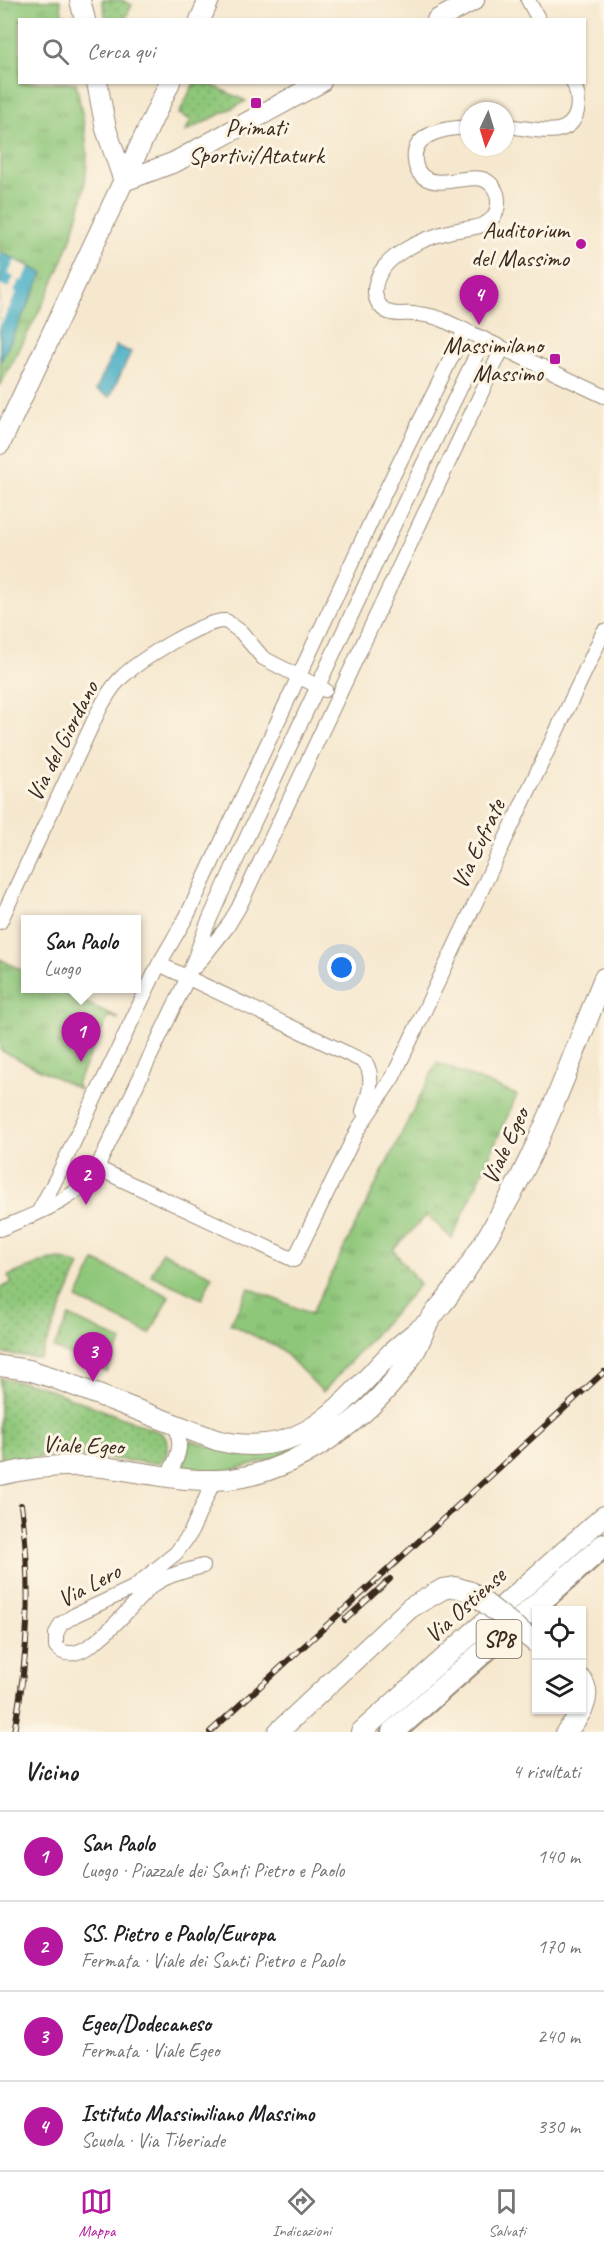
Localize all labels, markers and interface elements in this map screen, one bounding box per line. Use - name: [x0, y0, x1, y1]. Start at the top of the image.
- search box: [18, 18, 586, 84]
- icon: search: [39, 35, 72, 68]
- text: Cerca qui: [87, 37, 155, 65]
- marker: Primati Sportivi/Ataturk: [249, 96, 263, 110]
- north arrow: [460, 102, 514, 156]
- place label: Primati Sportivi/Ataturk: [188, 112, 326, 170]
- place label: Auditorium del Massimo: [471, 215, 572, 273]
- marker: Auditorium del Massimo: [574, 237, 588, 251]
- pin: 4: [460, 276, 498, 325]
- place label: Massimilano Massimo: [443, 330, 546, 388]
- marker: Massimilano Massimo: [548, 352, 562, 366]
- street label: Via del Giordano: [19, 675, 106, 806]
- street label: Via Eufrate: [444, 793, 513, 893]
- popup: [21, 915, 141, 993]
- text: San Paolo: [44, 928, 118, 956]
- your location: [327, 953, 356, 982]
- text: Luogo: [44, 956, 80, 981]
- pin: 1: [62, 1012, 100, 1062]
- street label: Viale Egeo: [474, 1101, 537, 1189]
- pin: 2: [66, 1156, 106, 1205]
- pin: 3: [74, 1332, 112, 1382]
- street label: Viale Egeo: [42, 1429, 127, 1461]
- street label: Via Lero: [52, 1555, 127, 1614]
- street label: Via Ostiense: [418, 1559, 513, 1649]
- map controls: [532, 1606, 586, 1714]
- button: locate: [532, 1606, 586, 1660]
- road number: SP8: [476, 1620, 522, 1658]
- button: layers: [532, 1660, 586, 1714]
- text: Vicino: [24, 1755, 78, 1788]
- text: 4 risultati: [512, 1759, 580, 1784]
- text: San Paolo: [81, 1830, 155, 1858]
- text: 1: [39, 1844, 48, 1869]
- text: 140 m: [537, 1844, 580, 1869]
- text: Luogo · Piazzale dei Santi Pietro e Paolo: [81, 1858, 344, 1883]
- text: SS. Pietro e Paolo/Europa: [81, 1920, 274, 1948]
- text: 2: [39, 1934, 48, 1959]
- text: 170 m: [537, 1934, 580, 1959]
- text: Fermata · Viale dei Santi Pietro e Paolo: [81, 1948, 344, 1973]
- text: Egeo/Dodecaneso: [81, 2010, 211, 2038]
- text: 3: [39, 2024, 48, 2049]
- text: 240 m: [537, 2024, 580, 2049]
- text: Fermata · Viale Egeo: [81, 2038, 220, 2063]
- text: Istituto Massimiliano Massimo: [81, 2100, 314, 2128]
- text: 4: [39, 2114, 48, 2139]
- text: 330 m: [537, 2114, 580, 2139]
- text: Scuola · Via Tiberiade: [81, 2128, 225, 2153]
- tab: Mappa: [78, 2185, 115, 2241]
- tab: Indicazioni: [272, 2185, 331, 2241]
- tab: Salvati: [488, 2185, 526, 2241]

